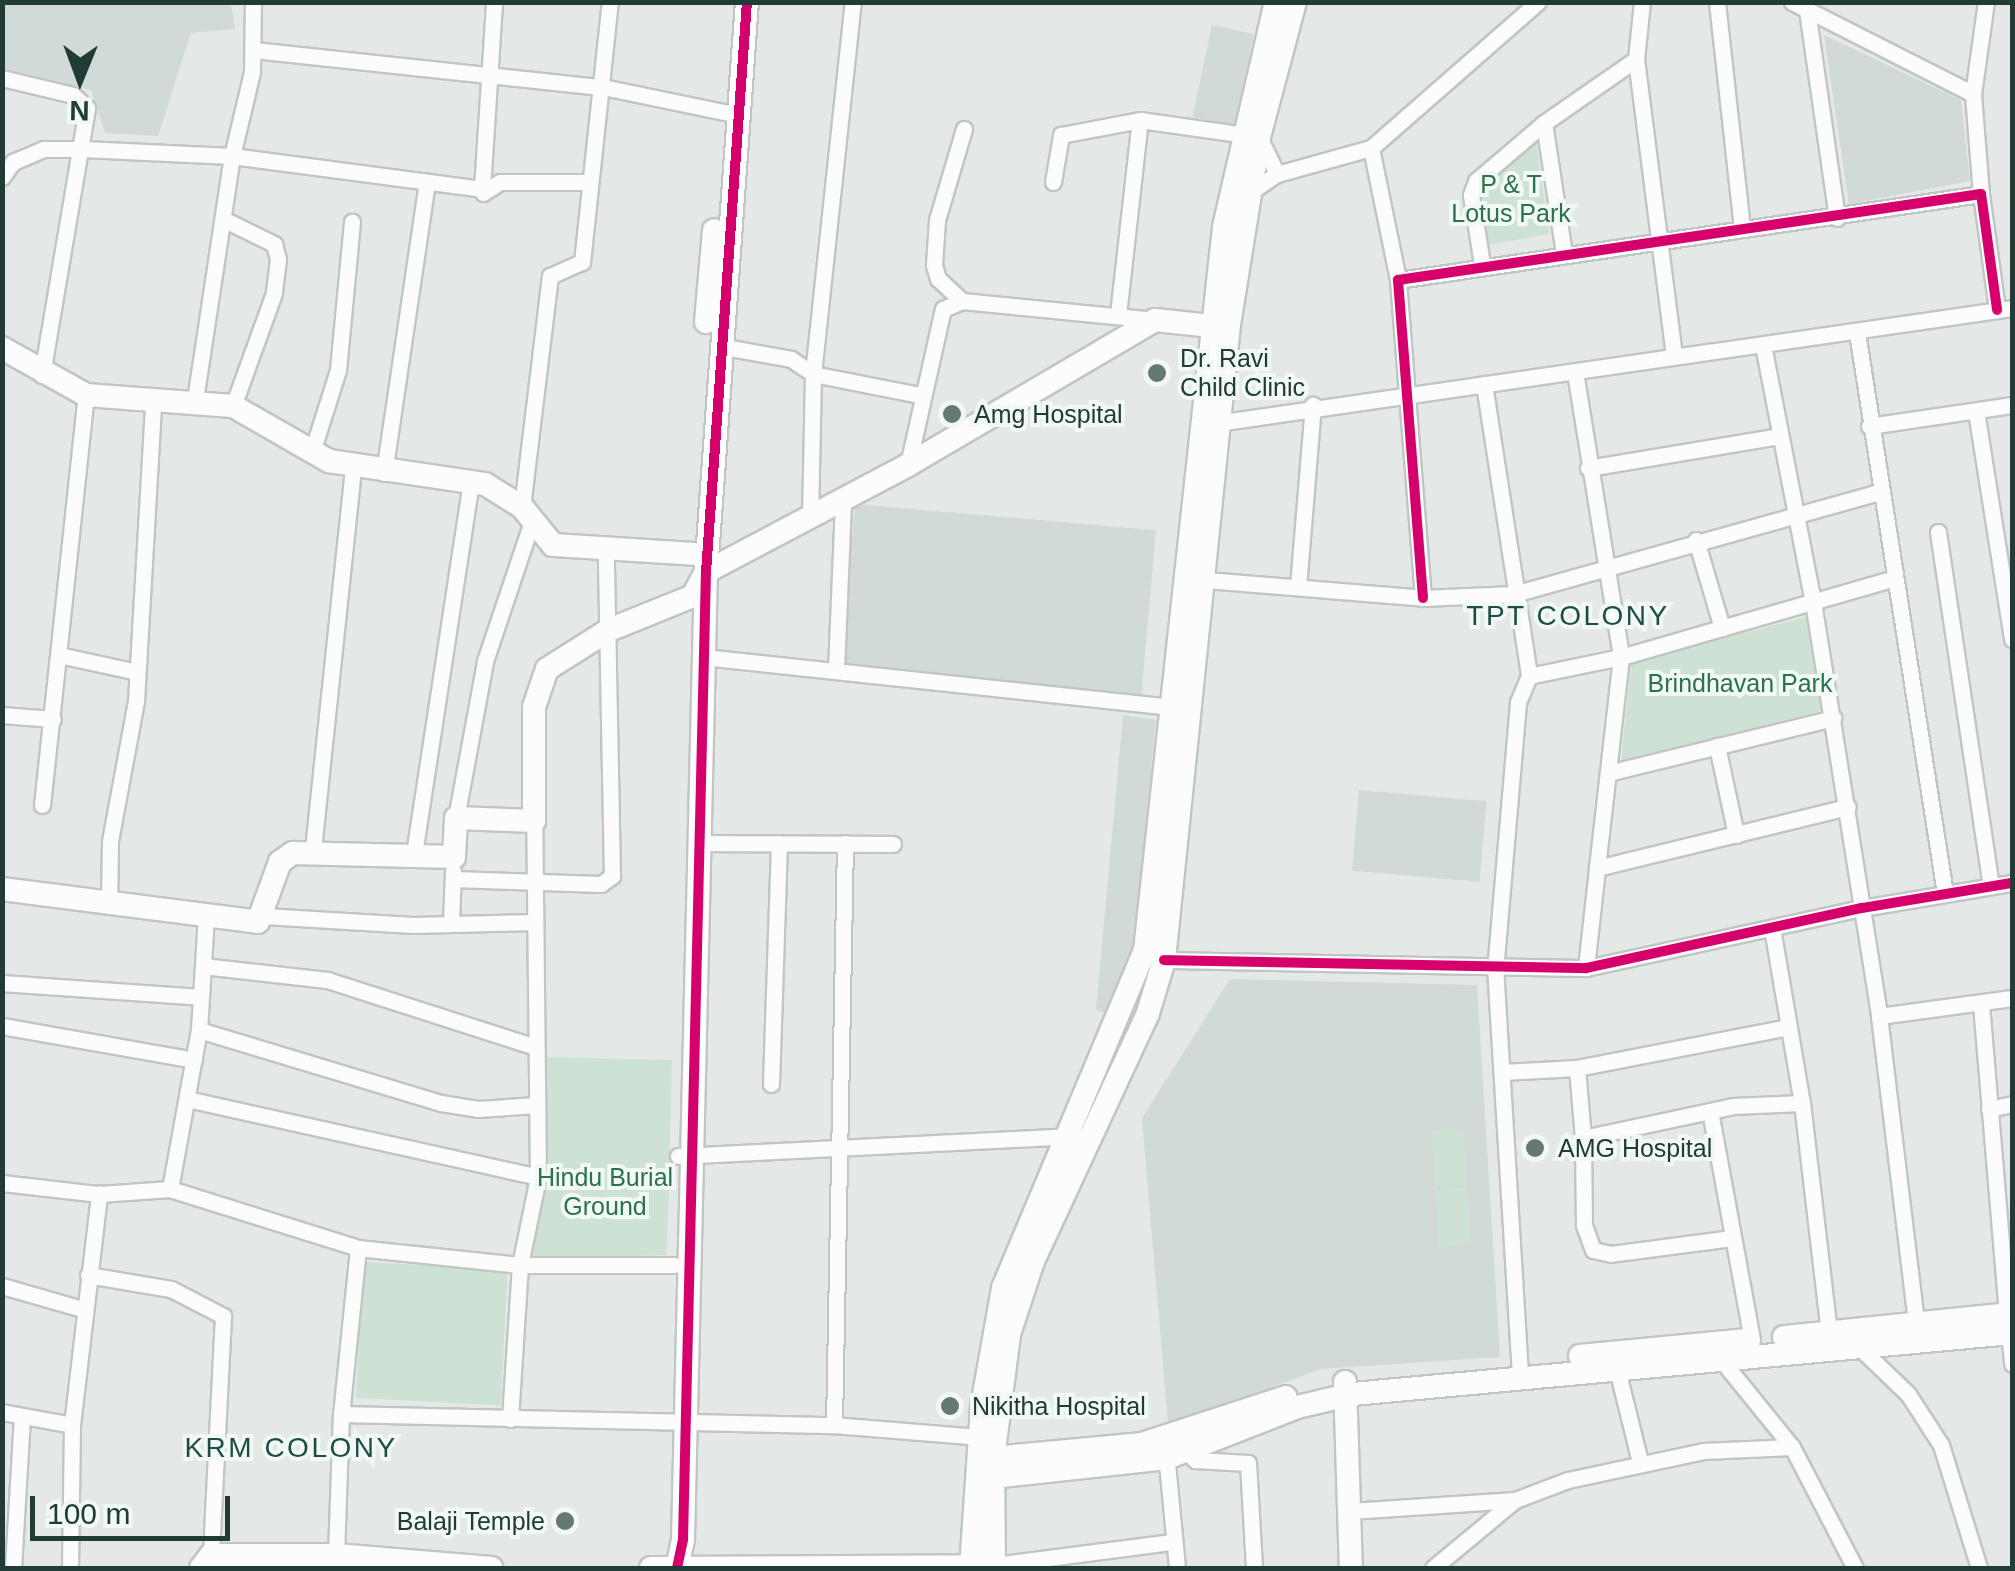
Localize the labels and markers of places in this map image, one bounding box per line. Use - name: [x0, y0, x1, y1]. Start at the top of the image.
- place label: Dr. Ravi Child Clinic: [1180, 344, 1305, 403]
- marker: Dr. Ravi Child Clinic: [1144, 360, 1170, 386]
- place label: Amg Hospital: [974, 399, 1123, 429]
- marker: Amg Hospital: [939, 401, 965, 427]
- place label: AMG Hospital: [1558, 1133, 1712, 1163]
- marker: AMG Hospital: [1522, 1135, 1548, 1161]
- place label: Nikitha Hospital: [972, 1391, 1146, 1421]
- marker: Nikitha Hospital: [937, 1393, 963, 1419]
- place label: Balaji Temple: [396, 1506, 545, 1536]
- marker: Balaji Temple: [554, 1510, 576, 1532]

